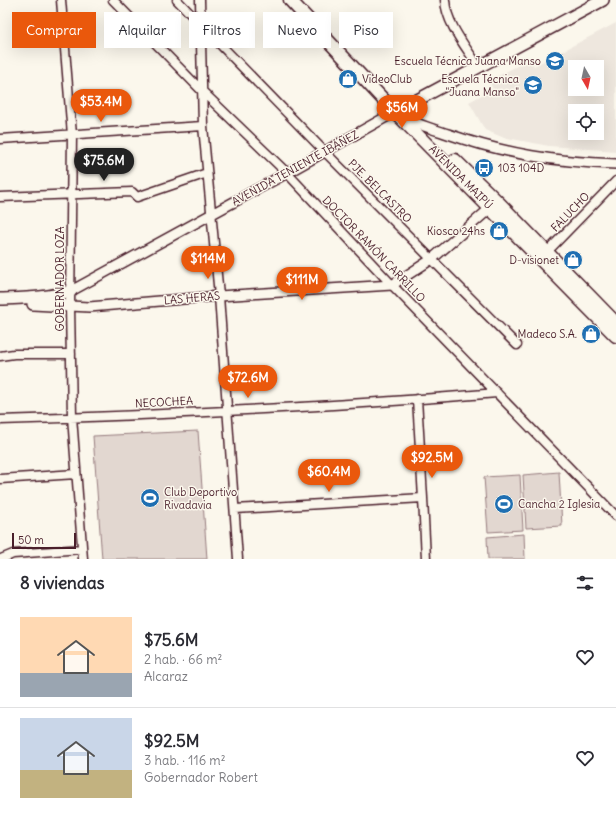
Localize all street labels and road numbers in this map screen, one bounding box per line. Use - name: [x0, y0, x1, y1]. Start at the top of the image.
- street label: AVENIDA TENIENTE IBÁÑEZ: [229, 126, 361, 209]
- street label: AVENIDA MAIPÚ: [426, 141, 497, 212]
- street label: PJE. BELCASTRO: [345, 156, 415, 226]
- street label: FALUCHO: [548, 189, 592, 235]
- street label: DOCTOR RAMÓN CARRILLO: [320, 192, 429, 305]
- street label: GOBERNADOR LOZA: [53, 227, 67, 331]
- street label: LAS HERAS: [163, 289, 221, 307]
- street label: NECOCHEA: [135, 393, 193, 411]

